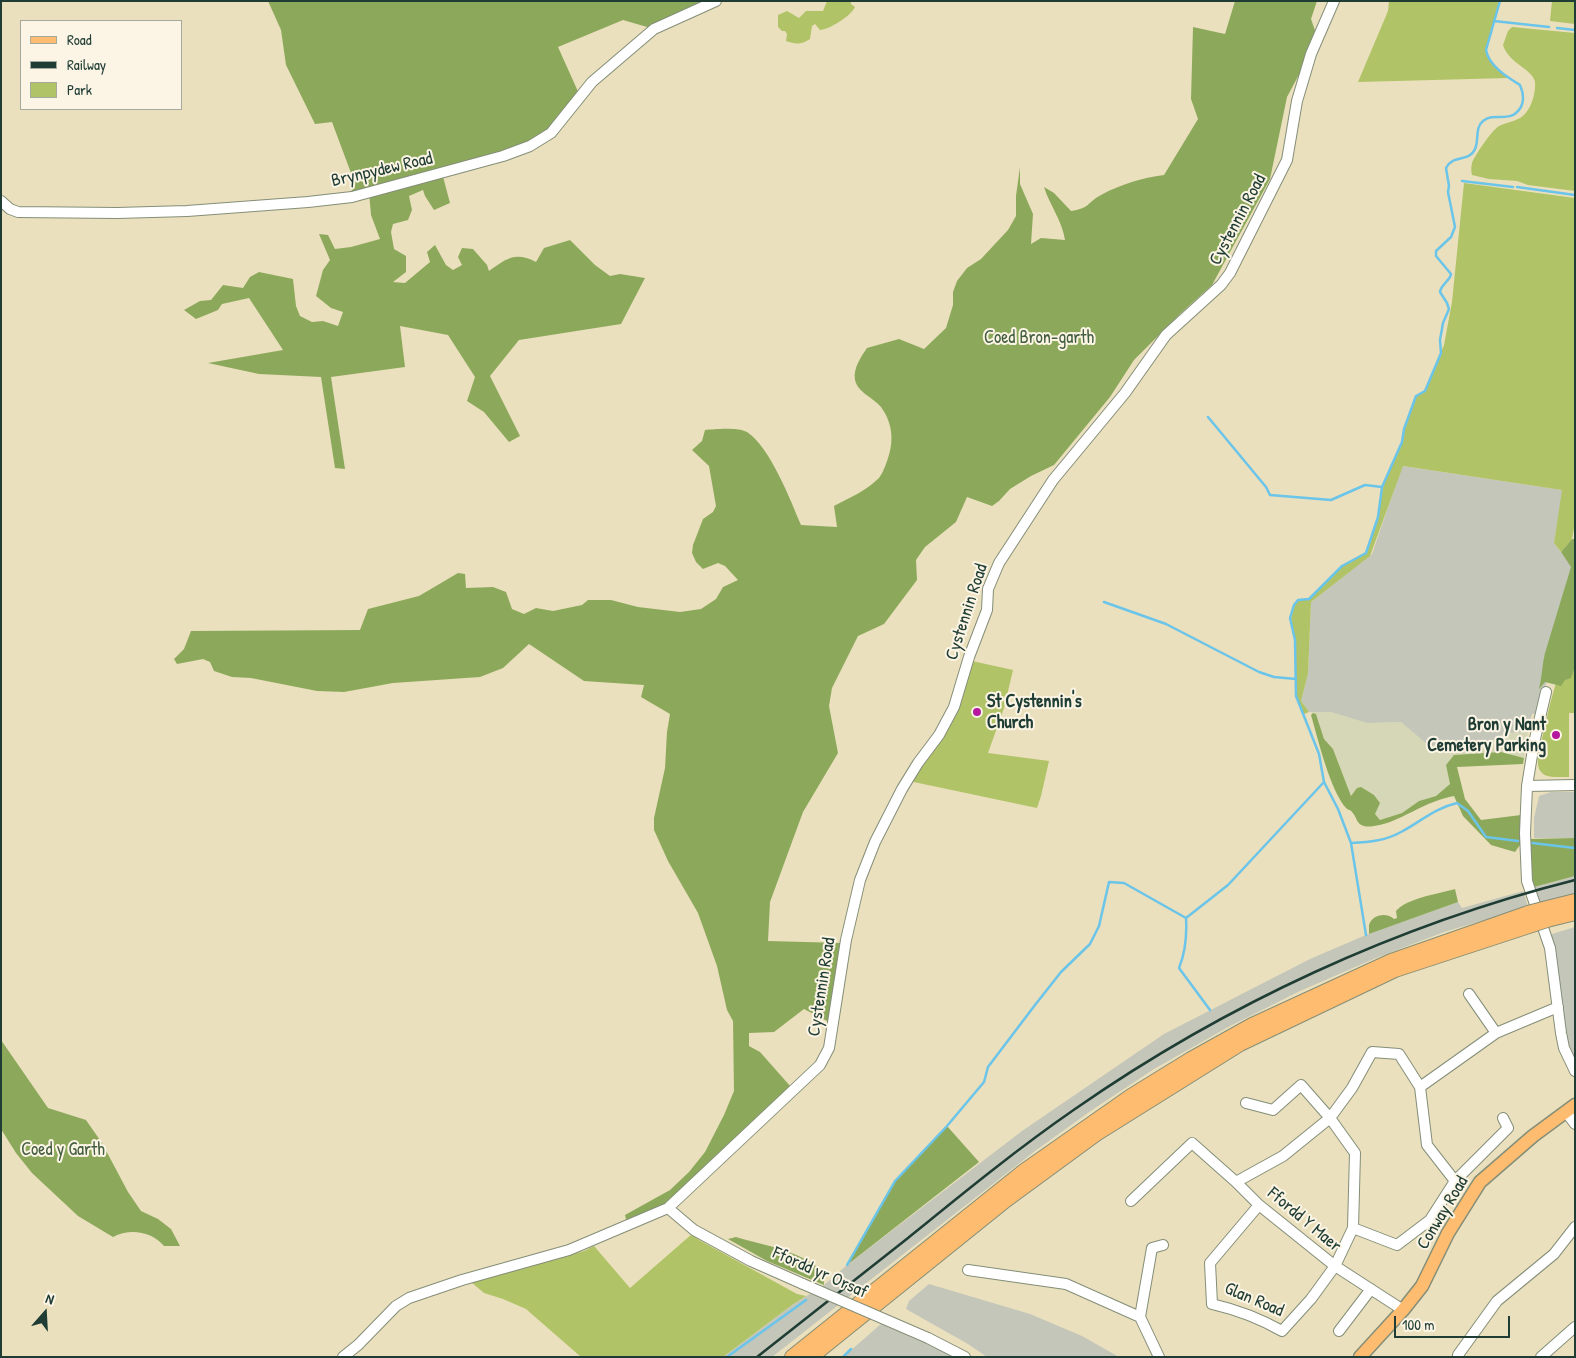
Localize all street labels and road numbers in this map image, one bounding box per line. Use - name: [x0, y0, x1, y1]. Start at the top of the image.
- street label: Brynpydew Road: [329, 148, 435, 192]
- street label: Cystennin Road: [1205, 171, 1271, 269]
- street label: Cystennin Road: [941, 561, 993, 663]
- street label: Cystennin Road: [804, 936, 840, 1038]
- street label: Conway Road: [1413, 1172, 1473, 1254]
- street label: Ffordd Y Maer: [1263, 1183, 1345, 1257]
- street label: Ffordd yr Orsaf: [769, 1242, 871, 1304]
- street label: Glan Road: [1221, 1278, 1287, 1322]

